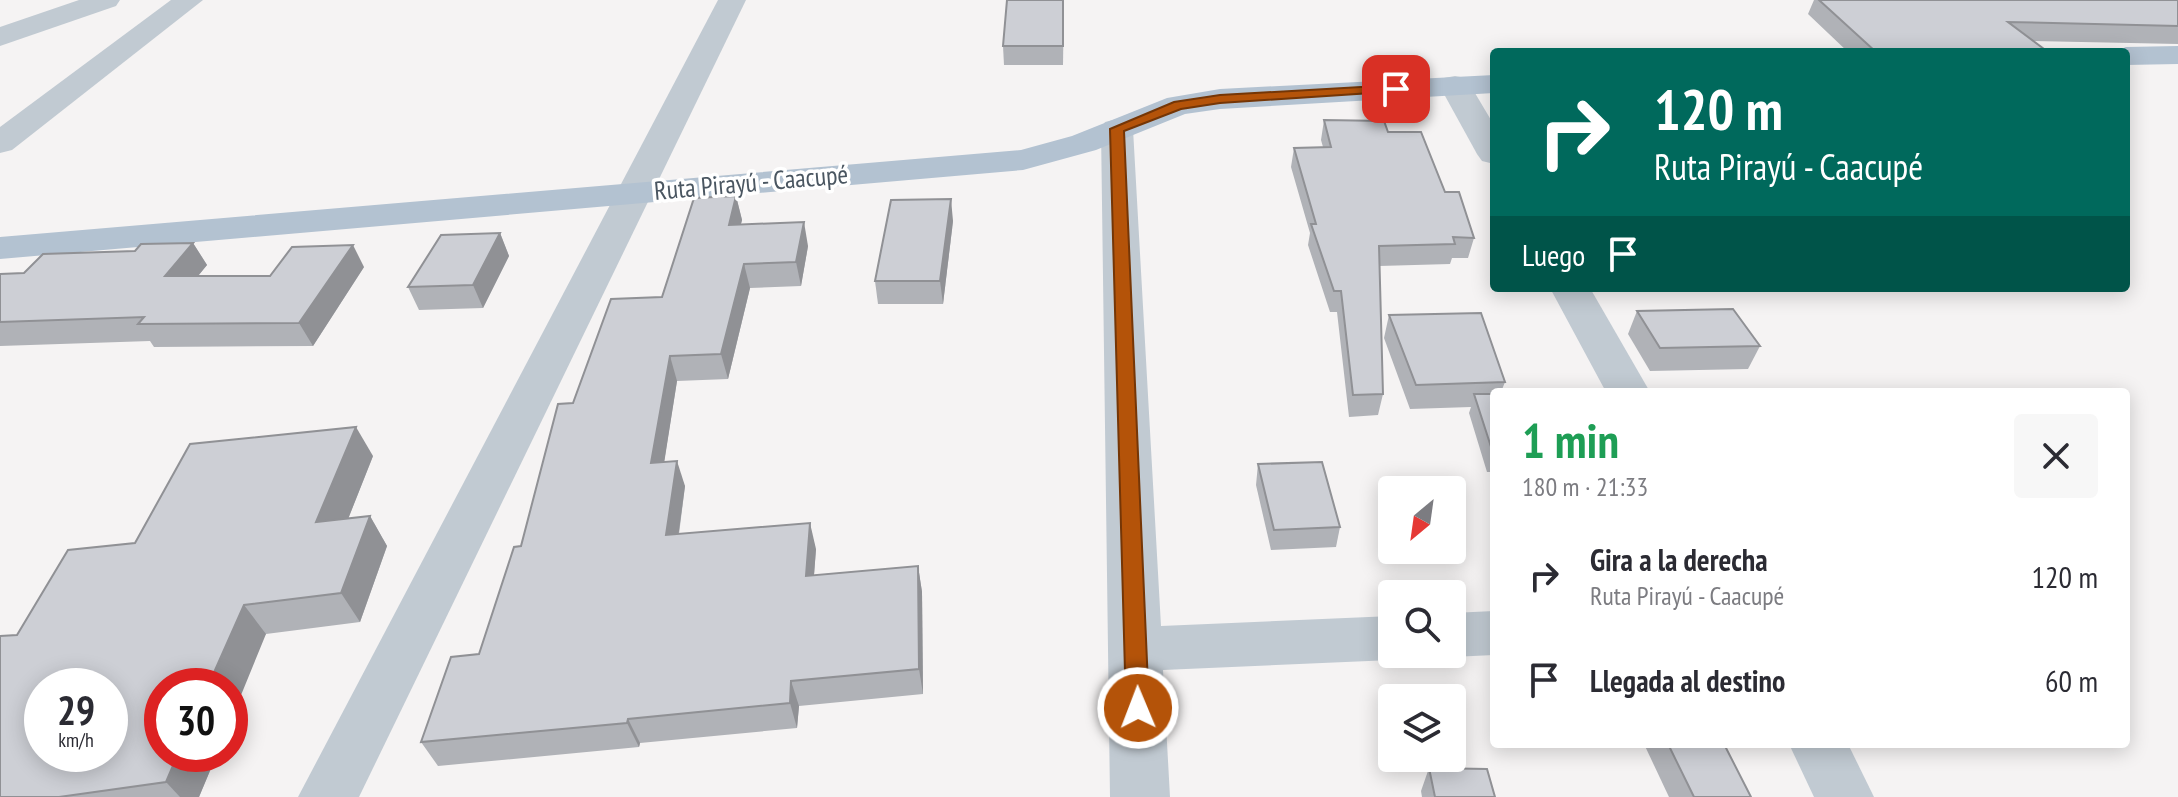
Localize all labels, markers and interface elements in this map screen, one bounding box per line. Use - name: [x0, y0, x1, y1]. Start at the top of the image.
- pin: [1362, 55, 1430, 123]
- icon: arrive: [1374, 67, 1418, 111]
- text: 120 m: [1654, 73, 1783, 145]
- icon: right: [1522, 80, 1626, 184]
- text: Ruta Pirayú - Caacupé: [1654, 143, 1923, 190]
- street label: Ruta Pirayú - Caacupé: [653, 157, 849, 207]
- icon: arrive: [1601, 232, 1645, 276]
- text: Luego: [1522, 235, 1585, 274]
- text: 1 min: [1522, 409, 1619, 471]
- button: close: [2014, 414, 2098, 498]
- text: 180 m · 21:33: [1522, 470, 1648, 503]
- north arrow: [1378, 476, 1466, 564]
- map controls: [1378, 476, 1466, 772]
- text: Gira a la derecha: [1590, 540, 1768, 579]
- icon: right: [1522, 554, 1566, 598]
- text: 120 m: [2032, 557, 2098, 596]
- text: Ruta Pirayú - Caacupé: [1590, 579, 1784, 612]
- button: search: [1378, 580, 1466, 668]
- icon: arrive: [1522, 658, 1566, 702]
- text: Llegada al destino: [1590, 661, 1785, 700]
- text: 60 m: [2045, 661, 2098, 700]
- position arrow: [1096, 666, 1180, 750]
- speed limit sign: 30: [144, 668, 248, 772]
- text: 29: [57, 684, 95, 736]
- button: layers: [1378, 684, 1466, 772]
- text: km/h: [58, 727, 94, 753]

